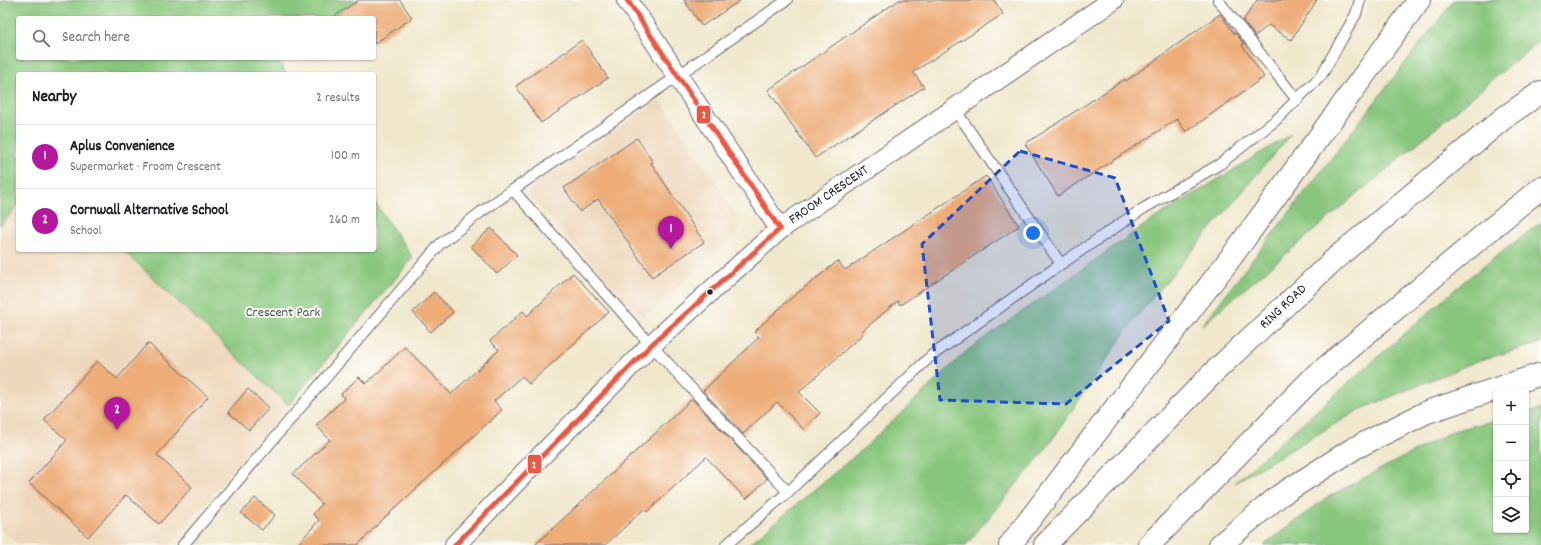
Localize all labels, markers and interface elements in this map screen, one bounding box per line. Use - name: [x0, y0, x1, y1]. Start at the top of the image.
- search box: [16, 16, 376, 60]
- icon: search: [30, 27, 52, 49]
- text: Search here: [62, 27, 130, 49]
- text: Nearby: [32, 86, 76, 110]
- text: 2 results: [316, 89, 360, 108]
- line badge: 2: [696, 105, 711, 124]
- text: 2: [702, 108, 707, 124]
- text: Aplus Convenience: [70, 136, 175, 158]
- text: 1: [44, 147, 46, 166]
- text: 100 m: [331, 147, 360, 166]
- text: Supermarket · Froom Crescent: [70, 158, 221, 177]
- street label: FROOM CRESCENT: [785, 161, 873, 230]
- text: Cornwall Alternative School: [70, 200, 228, 222]
- text: 2: [42, 211, 48, 230]
- text: 260 m: [329, 211, 360, 230]
- pin: 1: [658, 216, 684, 249]
- text: School: [70, 222, 102, 241]
- your location: [1023, 223, 1043, 243]
- street label: RING ROAD: [1255, 280, 1312, 334]
- unlabelled marker: [705, 287, 715, 297]
- park label: Crescent Park: [246, 303, 321, 323]
- map controls: [1493, 389, 1529, 533]
- button: +: [1493, 389, 1529, 425]
- pin: 2: [104, 397, 130, 430]
- button: −: [1493, 425, 1529, 461]
- line badge: 2: [527, 454, 542, 474]
- text: 2: [532, 458, 537, 474]
- button: locate: [1493, 461, 1529, 497]
- button: layers: [1493, 497, 1529, 533]

